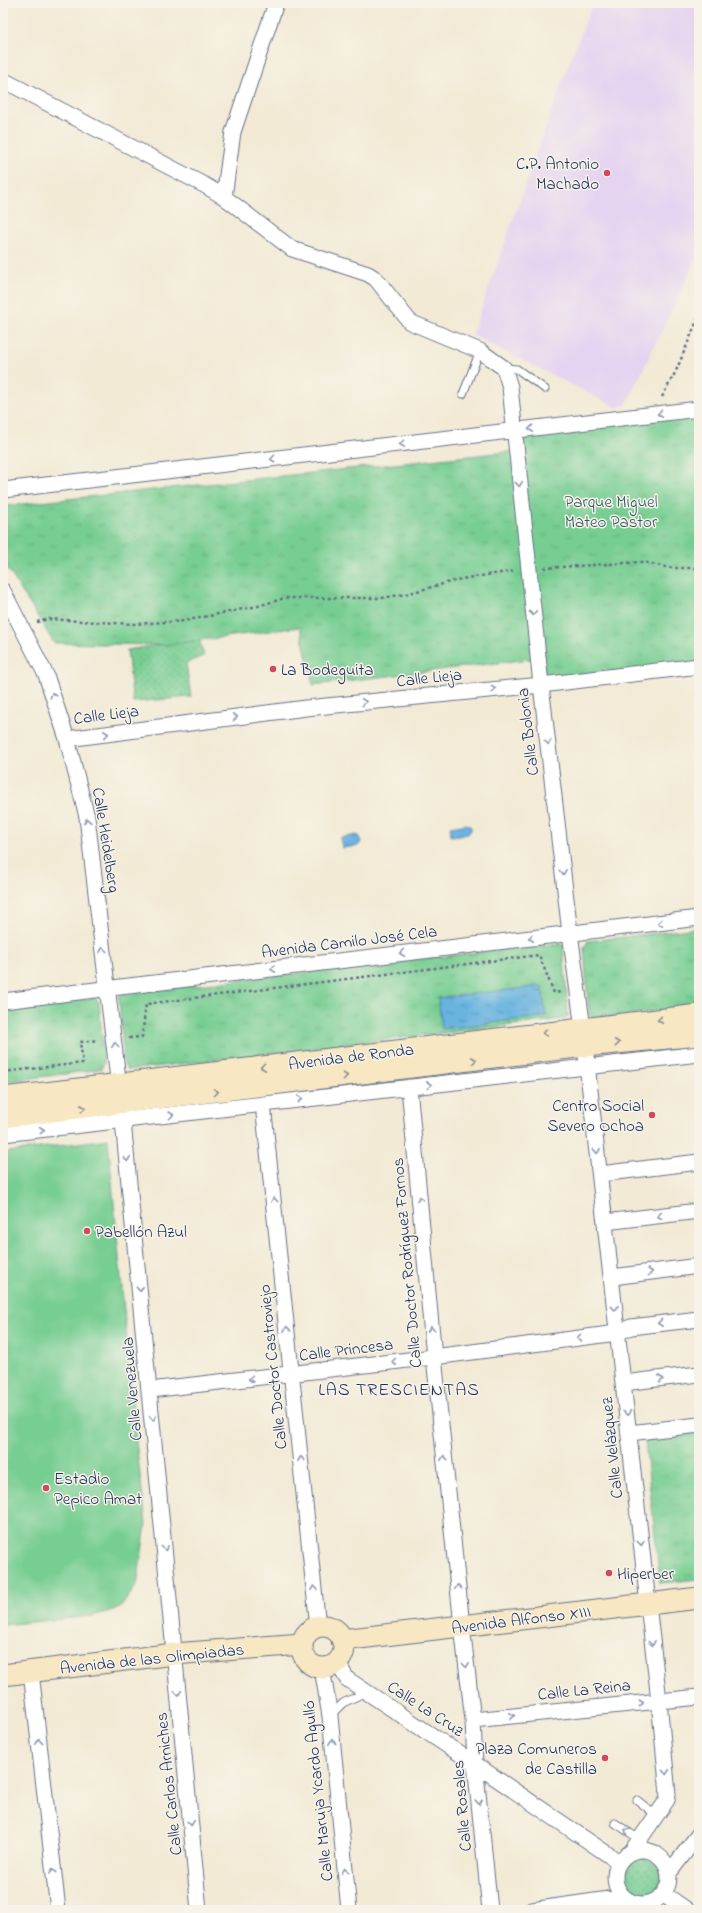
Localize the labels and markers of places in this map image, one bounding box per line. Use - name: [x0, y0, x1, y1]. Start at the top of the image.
- place label: C.P. Antonio Machado: [516, 152, 599, 197]
- marker: C.P. Antonio Machado: [602, 168, 612, 178]
- place label: La Bodeguita: [281, 658, 373, 685]
- marker: La Bodeguita: [268, 664, 278, 674]
- place label: Centro Social Severo Ochoa: [548, 1094, 644, 1139]
- marker: Centro Social Severo Ochoa: [647, 1110, 657, 1120]
- place label: Pabellón Azul: [95, 1220, 187, 1245]
- marker: Pabellón Azul: [82, 1226, 92, 1236]
- place label: Estadio Pepico Amat: [54, 1467, 142, 1512]
- marker: Estadio Pepico Amat: [41, 1483, 51, 1493]
- place label: Hiperber: [617, 1562, 675, 1587]
- marker: Hiperber: [604, 1568, 614, 1578]
- place label: Plaza Comuneros de Castilla: [476, 1737, 597, 1782]
- marker: Plaza Comuneros de Castilla: [600, 1753, 610, 1763]

